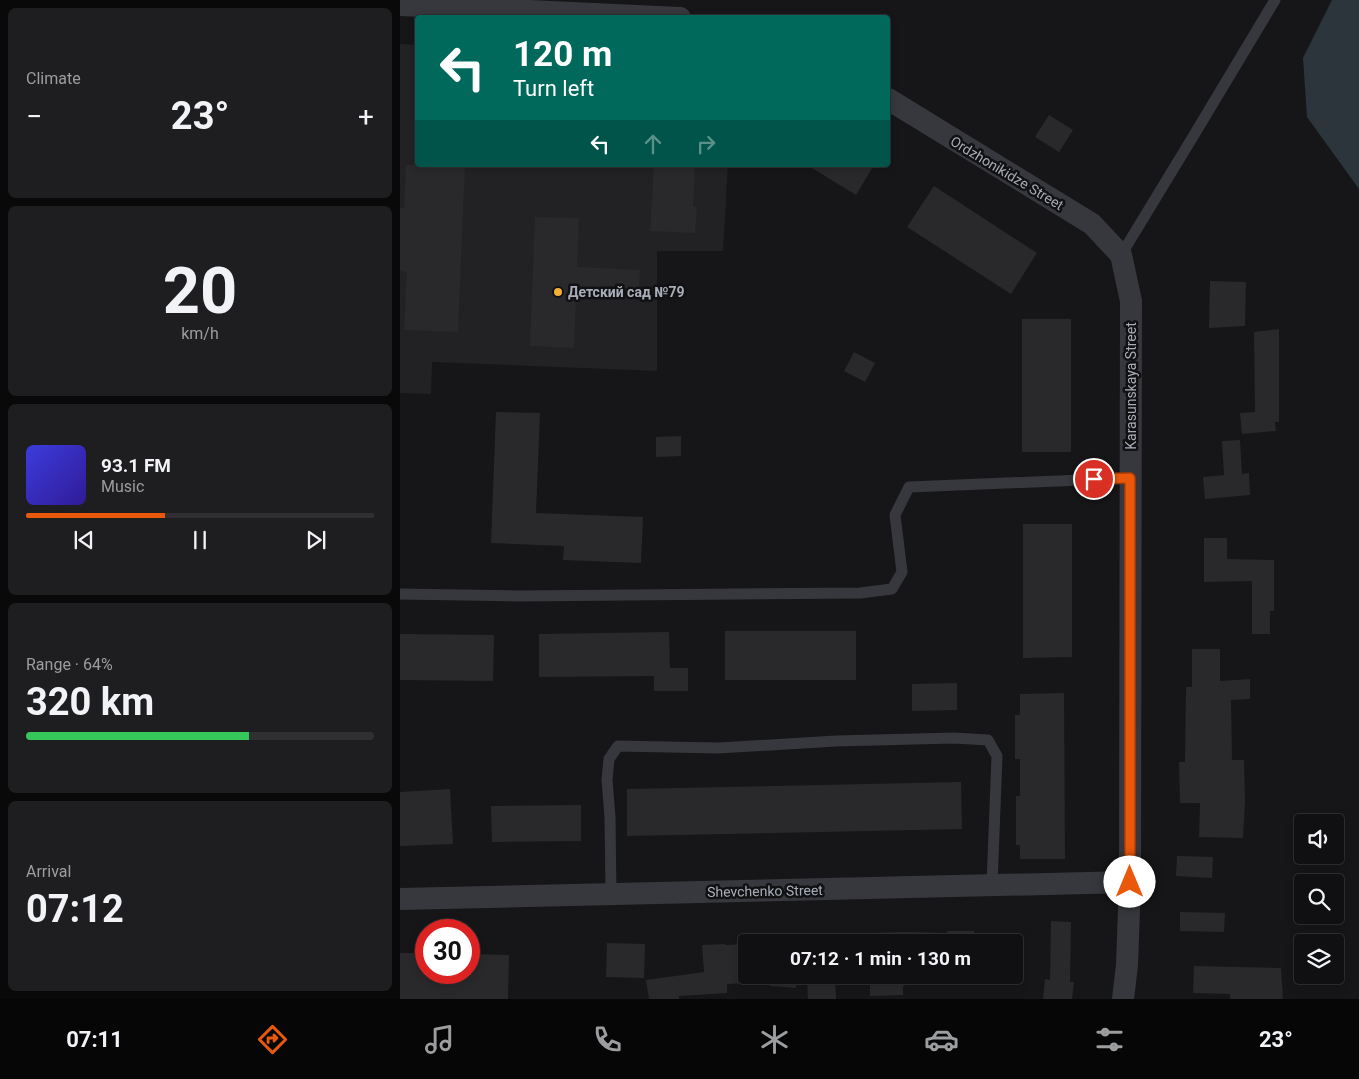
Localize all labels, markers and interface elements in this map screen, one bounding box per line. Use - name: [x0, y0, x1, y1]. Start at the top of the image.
- text: 120 m: [513, 34, 612, 75]
- icon: left: [430, 35, 495, 100]
- text: Climate: [26, 69, 81, 88]
- text: Turn left: [513, 76, 594, 101]
- text: 23°: [171, 94, 229, 138]
- text: −: [26, 100, 42, 133]
- text: +: [358, 100, 374, 133]
- icon: left: [586, 130, 614, 158]
- icon: ahead: [639, 130, 667, 158]
- icon: right: [692, 130, 720, 158]
- street label: Ordzhonikidze Street: [948, 133, 1067, 213]
- text: 20: [163, 253, 237, 329]
- place label: Детский сад №79: [568, 284, 684, 300]
- marker: Детский сад №79: [552, 286, 564, 298]
- street label: Karasunskaya Street: [1123, 322, 1139, 450]
- text: km/h: [181, 324, 219, 343]
- text: 93.1 FM: [101, 454, 171, 477]
- pin: [1073, 458, 1115, 500]
- icon: arrive: [1080, 465, 1108, 493]
- text: Music: [101, 477, 144, 496]
- icon: previous: [70, 526, 98, 554]
- icon: pause: [186, 526, 214, 554]
- icon: next: [302, 526, 330, 554]
- text: Range · 64%: [26, 655, 113, 674]
- text: 320 km: [26, 680, 154, 724]
- map controls: [1294, 814, 1344, 984]
- button: sound: [1294, 814, 1344, 864]
- position arrow: [1103, 855, 1155, 907]
- text: Arrival: [26, 862, 71, 881]
- button: search: [1294, 874, 1344, 924]
- street label: Shevchenko Street: [707, 882, 823, 900]
- text: 07:12: [26, 887, 124, 931]
- speed limit sign: 30: [415, 919, 480, 984]
- button: layers: [1294, 934, 1344, 984]
- text: 07:12 · 1 min · 130 m: [790, 947, 971, 970]
- icon: directions: [255, 1022, 290, 1057]
- icon: music: [422, 1022, 457, 1057]
- icon: phone: [590, 1022, 625, 1057]
- icon: climate: [757, 1022, 792, 1057]
- icon: car: [924, 1022, 959, 1057]
- icon: filters: [1092, 1022, 1127, 1057]
- text: 07:11: [66, 1027, 123, 1052]
- text: 23°: [1259, 1027, 1293, 1052]

